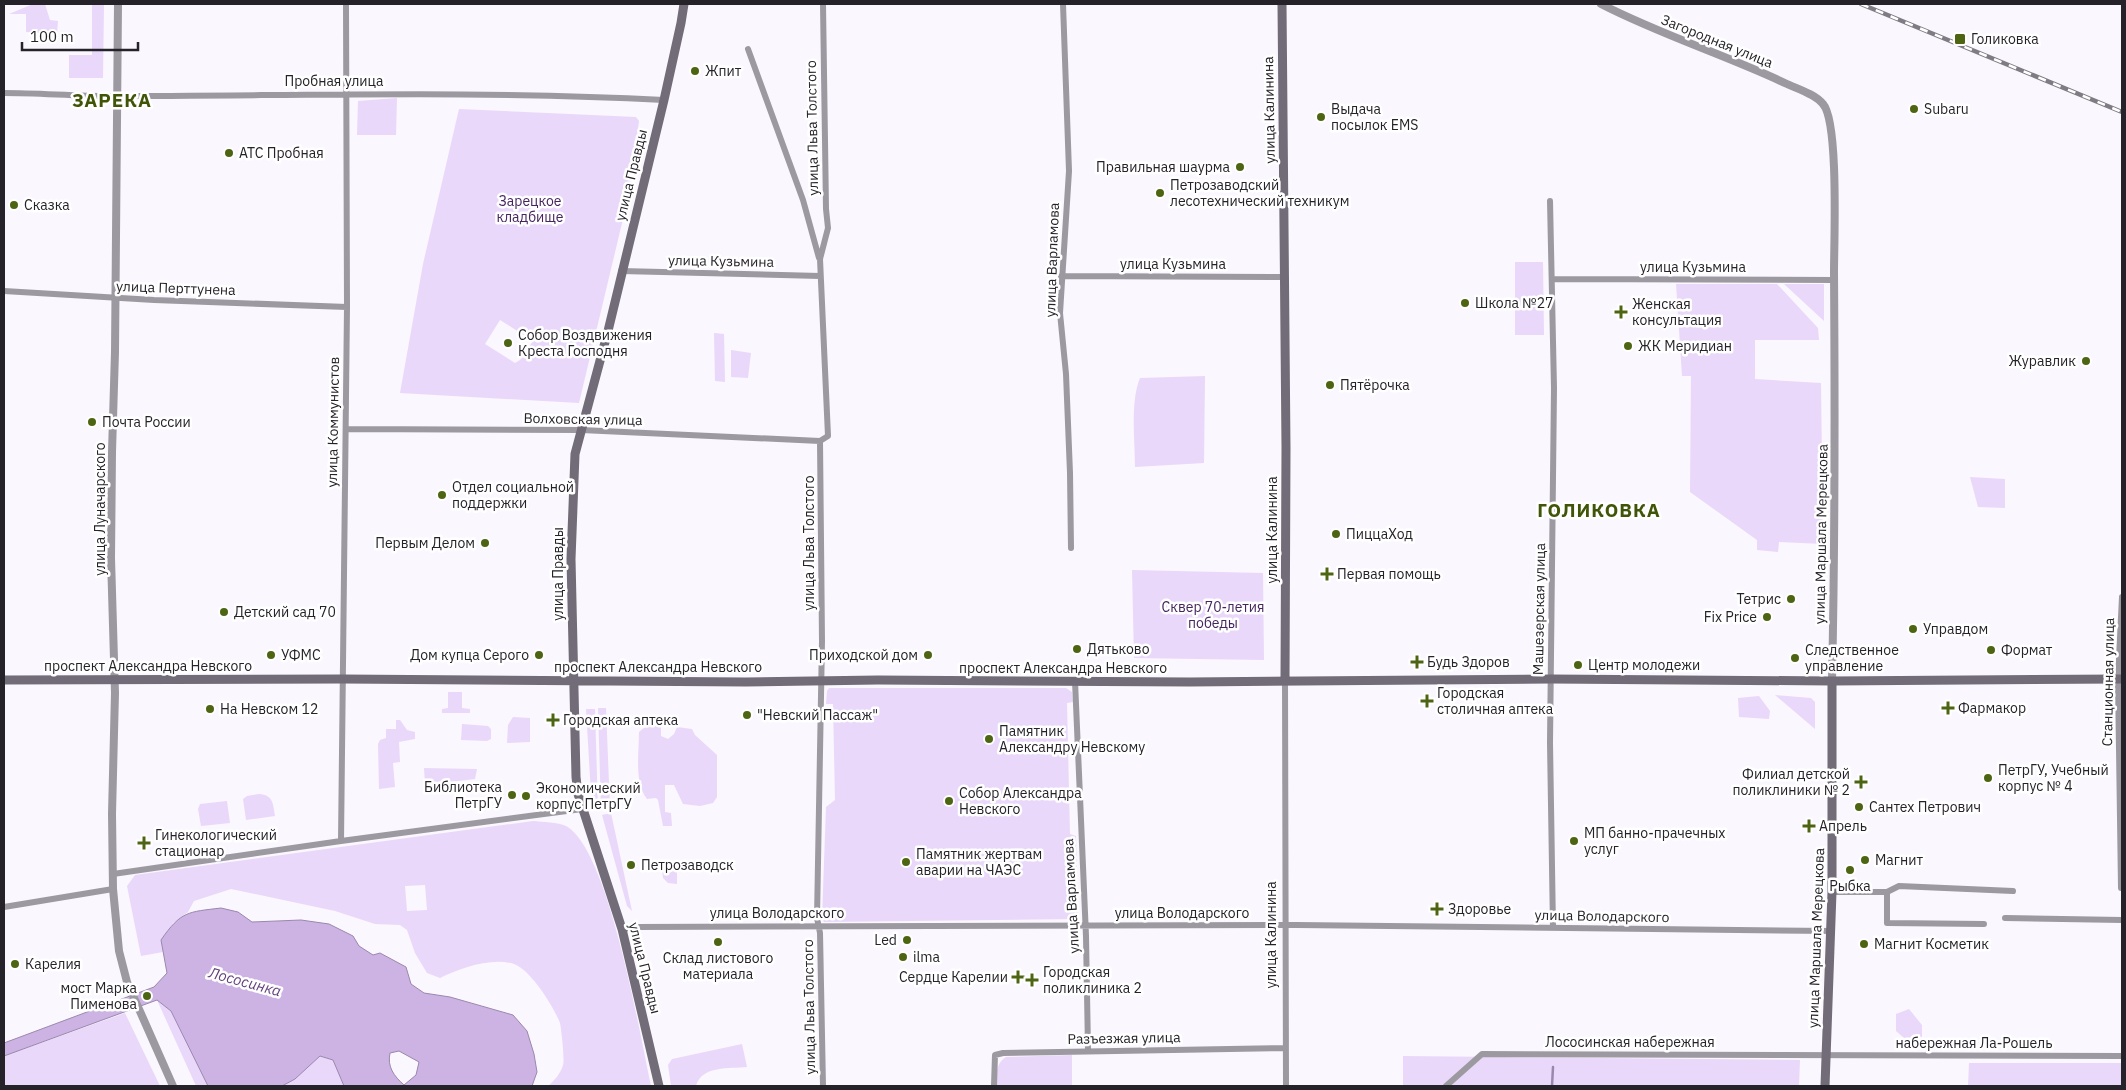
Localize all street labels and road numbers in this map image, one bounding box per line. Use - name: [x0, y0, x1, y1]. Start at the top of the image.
- street label: Загородная улица: [1658, 10, 1776, 72]
- street label: улица Калинина: [1259, 56, 1279, 164]
- street label: улица Льва Толстого: [802, 60, 822, 196]
- street label: Пробная улица: [285, 72, 384, 90]
- street label: улица Правды: [611, 127, 651, 223]
- street label: улица Варламова: [1041, 202, 1063, 318]
- street label: улица Кузьмина: [668, 251, 775, 271]
- street label: улица Кузьмина: [1120, 255, 1227, 273]
- street label: улица Кузьмина: [1640, 258, 1747, 276]
- street label: улица Перттунена: [116, 277, 237, 299]
- street label: улица Коммунистов: [323, 356, 343, 488]
- street label: Волховская улица: [523, 409, 643, 429]
- street label: улица Луначарского: [91, 442, 109, 576]
- street label: улица Маршала Мерецкова: [1810, 443, 1832, 624]
- street label: улица Льва Толстого: [800, 475, 818, 611]
- street label: улица Калинина: [1263, 476, 1281, 584]
- street label: улица Правды: [549, 527, 567, 621]
- street label: Машезерская улица: [1529, 542, 1549, 675]
- street label: Станционная улица: [2098, 617, 2118, 747]
- street label: проспект Александра Невского: [44, 657, 252, 675]
- street label: проспект Александра Невского: [554, 658, 762, 676]
- street label: проспект Александра Невского: [959, 659, 1167, 677]
- street label: улица Варламова: [1059, 838, 1083, 954]
- street label: улица Маршала Мерецкова: [1804, 847, 1828, 1028]
- street label: улица Калинина: [1262, 881, 1280, 989]
- street label: улица Володарского: [710, 904, 845, 922]
- street label: улица Володарского: [1115, 904, 1250, 922]
- street label: улица Володарского: [1534, 906, 1670, 926]
- street label: улица Правды: [625, 920, 665, 1016]
- street label: улица Льва Толстого: [799, 939, 819, 1075]
- street label: Разъезжая улица: [1067, 1028, 1181, 1048]
- street label: Лососинская набережная: [1545, 1033, 1715, 1051]
- street label: набережная Ла-Рошель: [1896, 1034, 2052, 1052]

